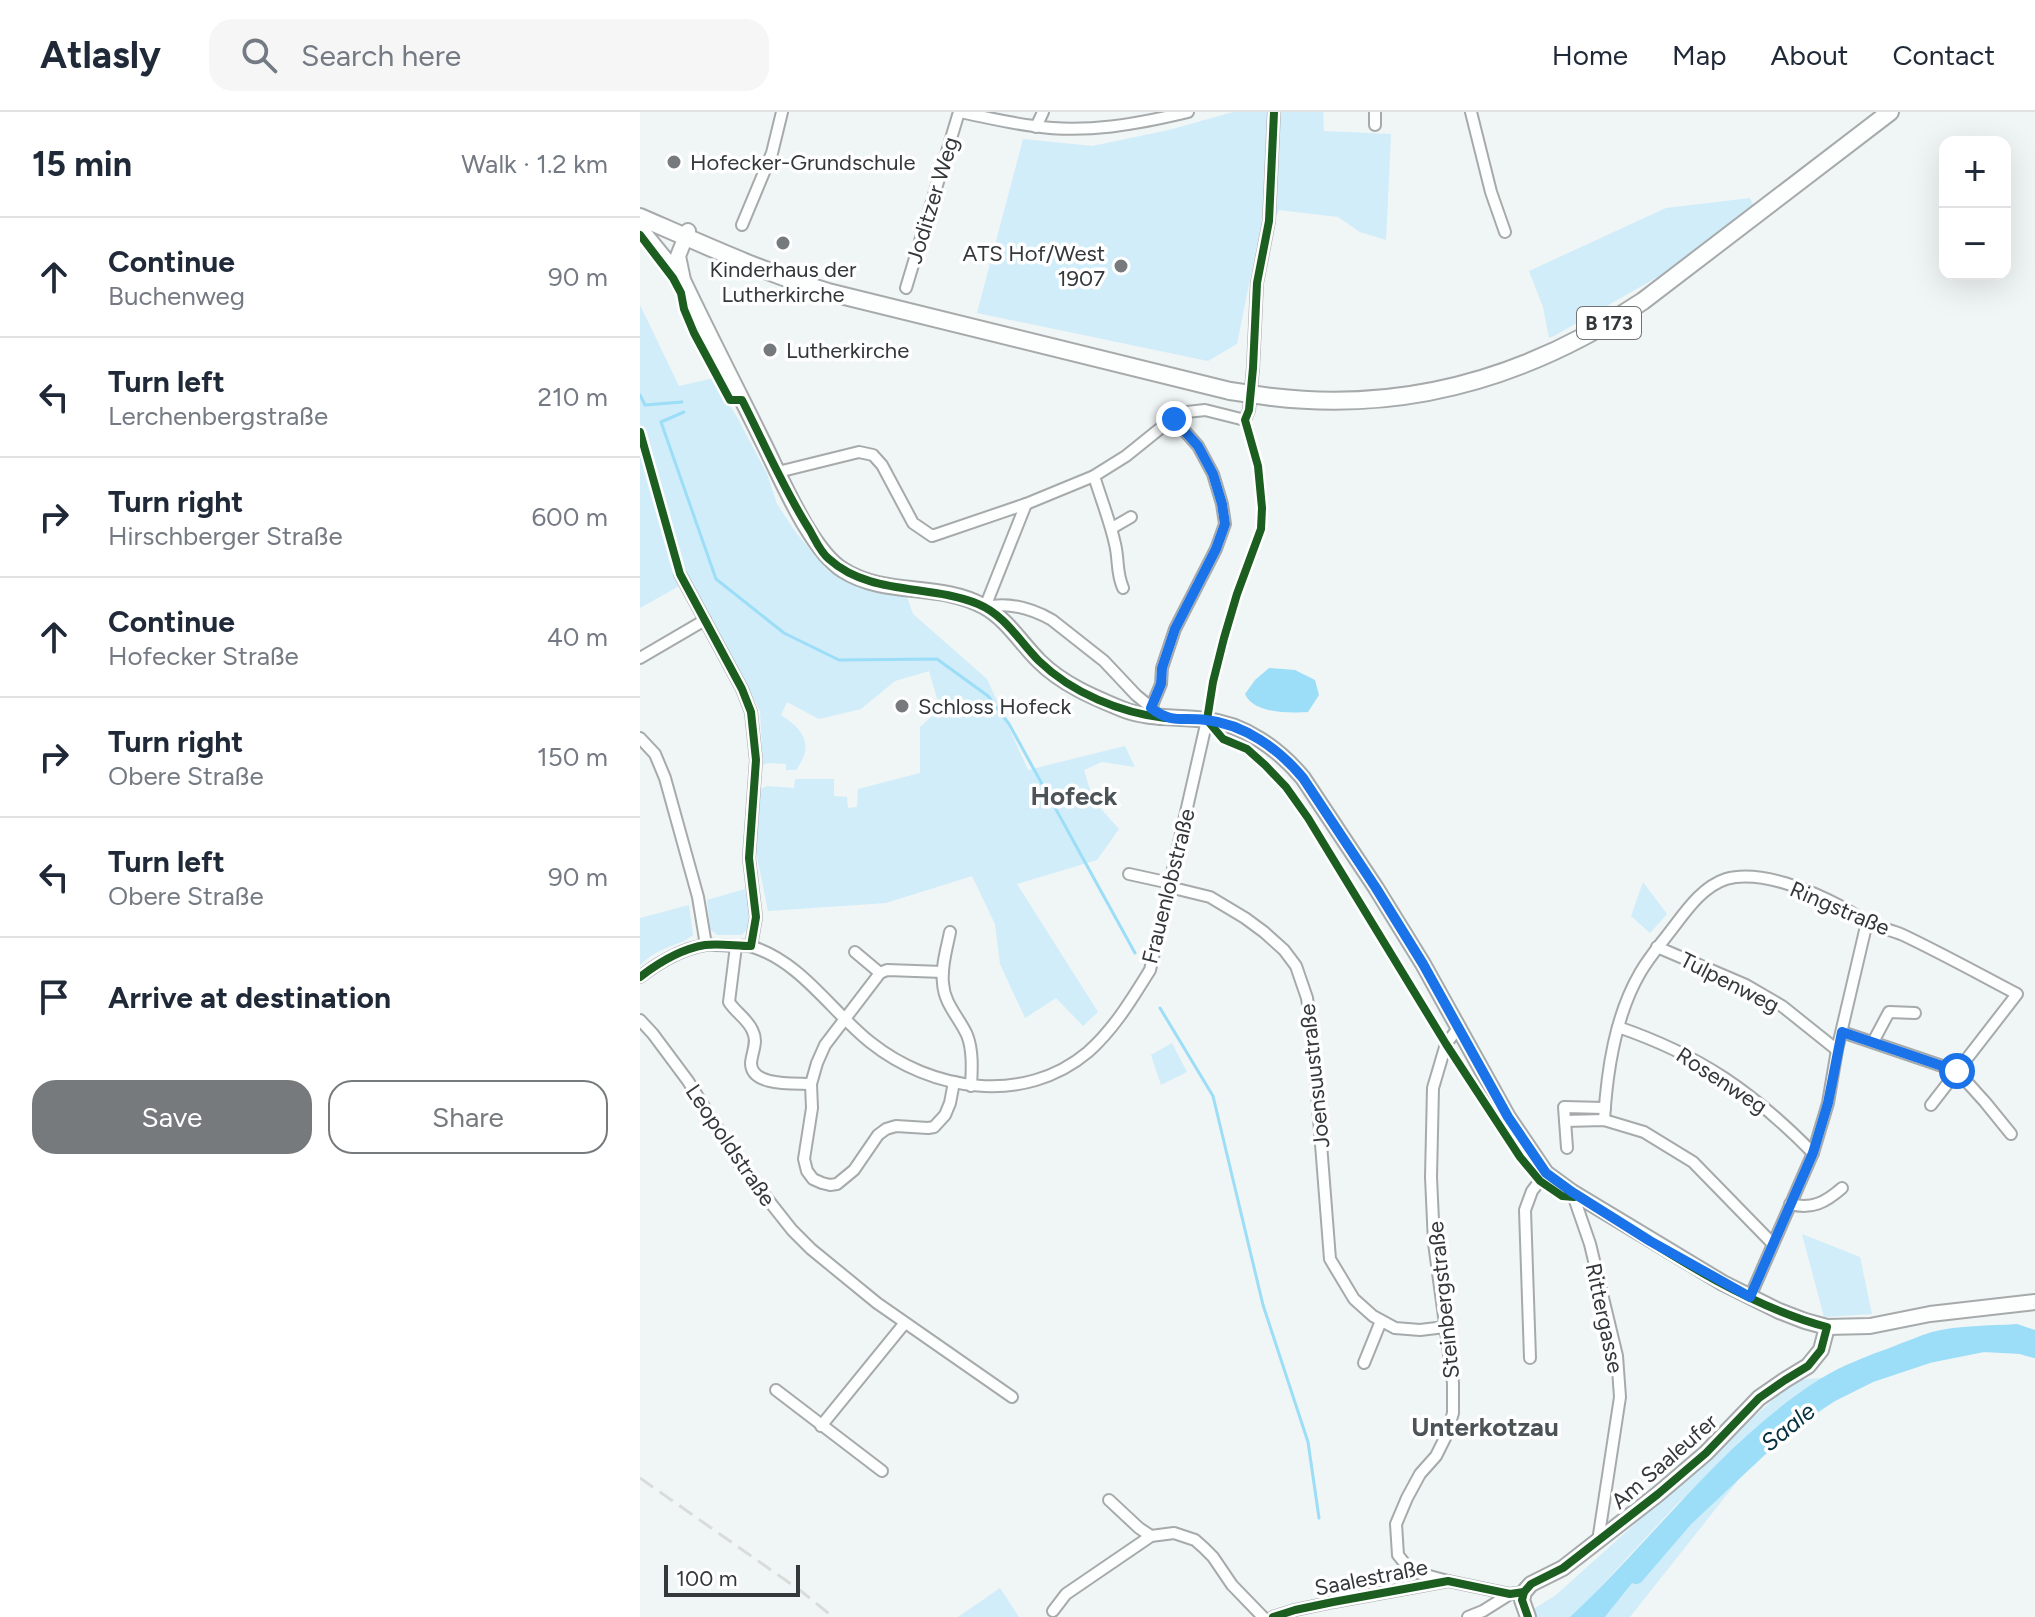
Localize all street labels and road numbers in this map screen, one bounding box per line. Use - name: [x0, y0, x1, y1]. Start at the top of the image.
- street label: Joditzer Weg: [900, 133, 965, 267]
- road number: B 173: [1577, 307, 1641, 339]
- street label: Frauenlobstraße: [1136, 806, 1201, 967]
- street label: Ringstraße: [1786, 875, 1894, 942]
- street label: Tulpenweg: [1676, 946, 1784, 1019]
- street label: Joensuustraße: [1294, 1003, 1335, 1149]
- street label: Rosenweg: [1671, 1041, 1772, 1120]
- street label: Leopoldstraße: [680, 1079, 781, 1211]
- street label: Steinbergstraße: [1422, 1220, 1465, 1380]
- street label: Rittergasse: [1580, 1261, 1629, 1375]
- street label: Am Saaleufer: [1606, 1408, 1723, 1515]
- street label: Saalestraße: [1312, 1553, 1430, 1602]

